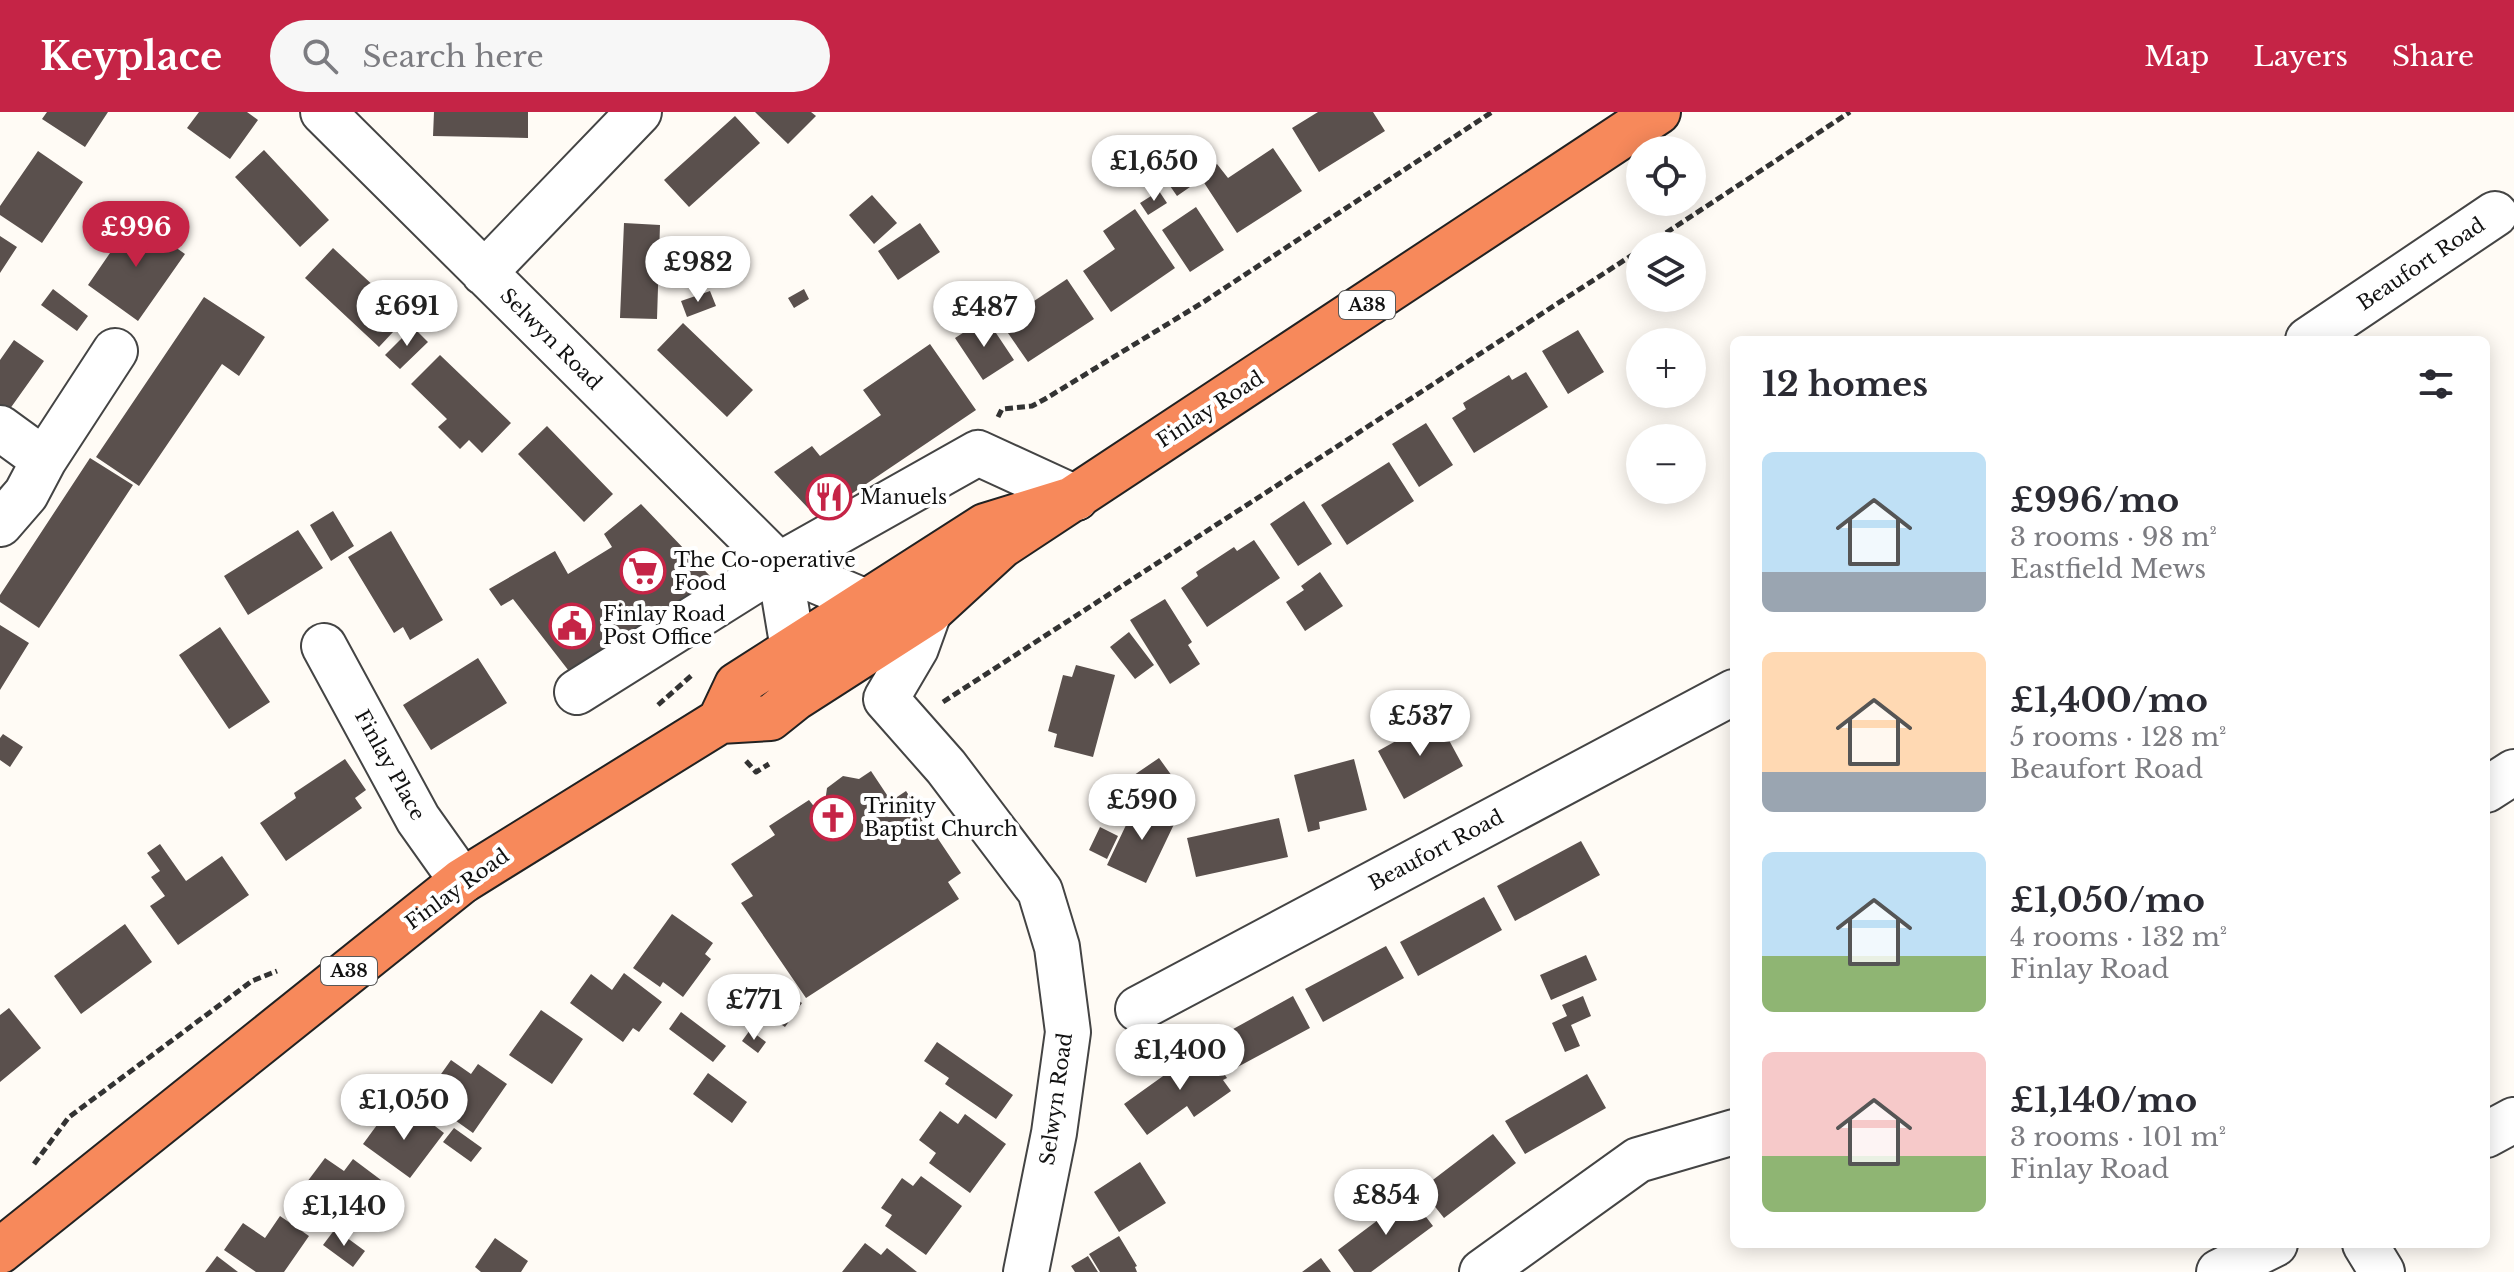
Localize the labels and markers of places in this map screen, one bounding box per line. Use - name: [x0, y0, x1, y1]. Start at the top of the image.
- pin: £1,650: [1089, 135, 1219, 203]
- pin: £996: [89, 201, 183, 269]
- pin: £982: [651, 236, 745, 304]
- pin: £691: [360, 280, 454, 348]
- pin: £487: [937, 281, 1031, 349]
- restaurant icon: Manuels: [805, 473, 853, 521]
- place label: Manuels: [860, 485, 947, 509]
- supermarket icon: The Co-operative Food: [619, 547, 667, 595]
- place label: The Co-operative Food: [674, 548, 856, 595]
- public building icon: Finlay Road Post Office: [548, 602, 596, 650]
- place label: Finlay Road Post Office: [603, 602, 725, 649]
- pin: £537: [1373, 690, 1467, 758]
- pin: £590: [1095, 774, 1189, 842]
- church icon: Trinity Baptist Church: [809, 794, 857, 842]
- place label: Trinity Baptist Church: [864, 794, 1018, 841]
- pin: £771: [707, 974, 801, 1042]
- pin: £1,400: [1115, 1024, 1245, 1092]
- pin: £1,050: [339, 1074, 469, 1142]
- pin: £854: [1339, 1169, 1433, 1237]
- pin: £1,140: [279, 1180, 409, 1248]

